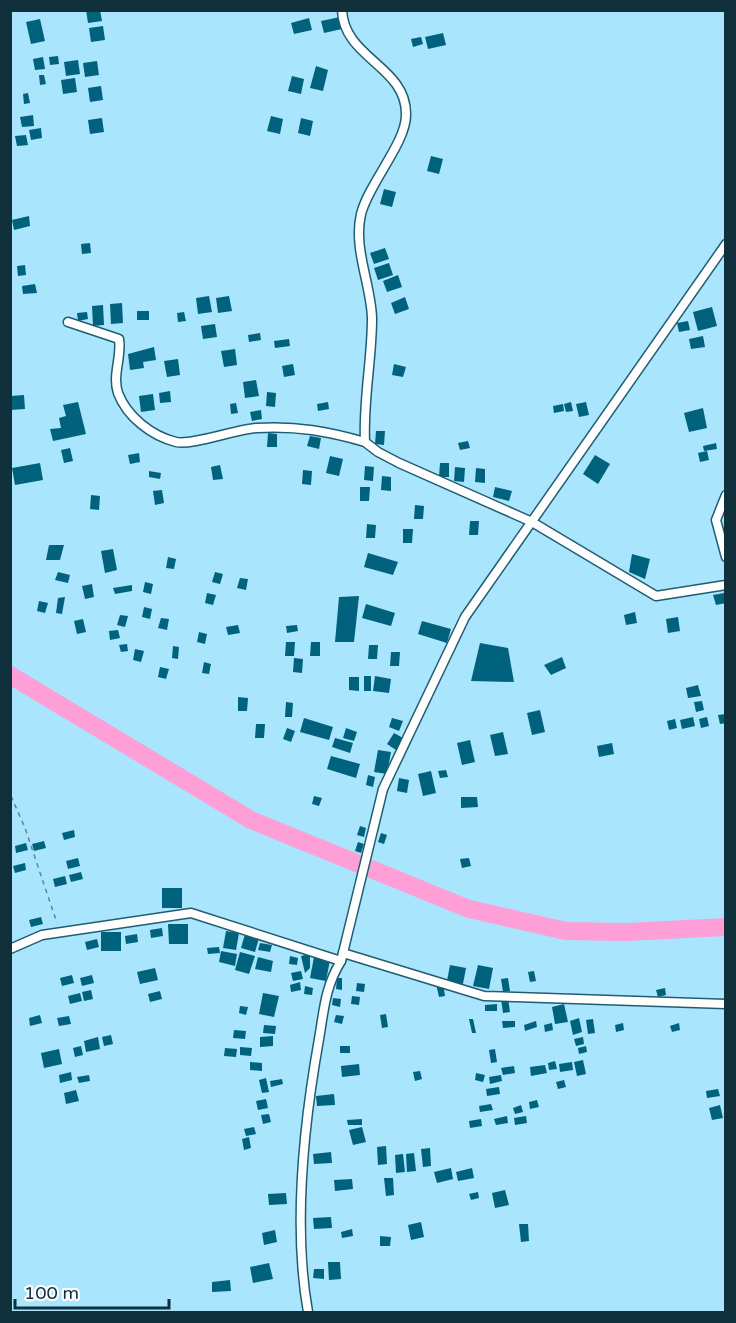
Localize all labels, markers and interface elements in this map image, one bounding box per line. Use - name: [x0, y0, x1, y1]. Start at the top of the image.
- scale bar: [15, 1272, 170, 1310]
- text: 100 m: [24, 1282, 79, 1304]

